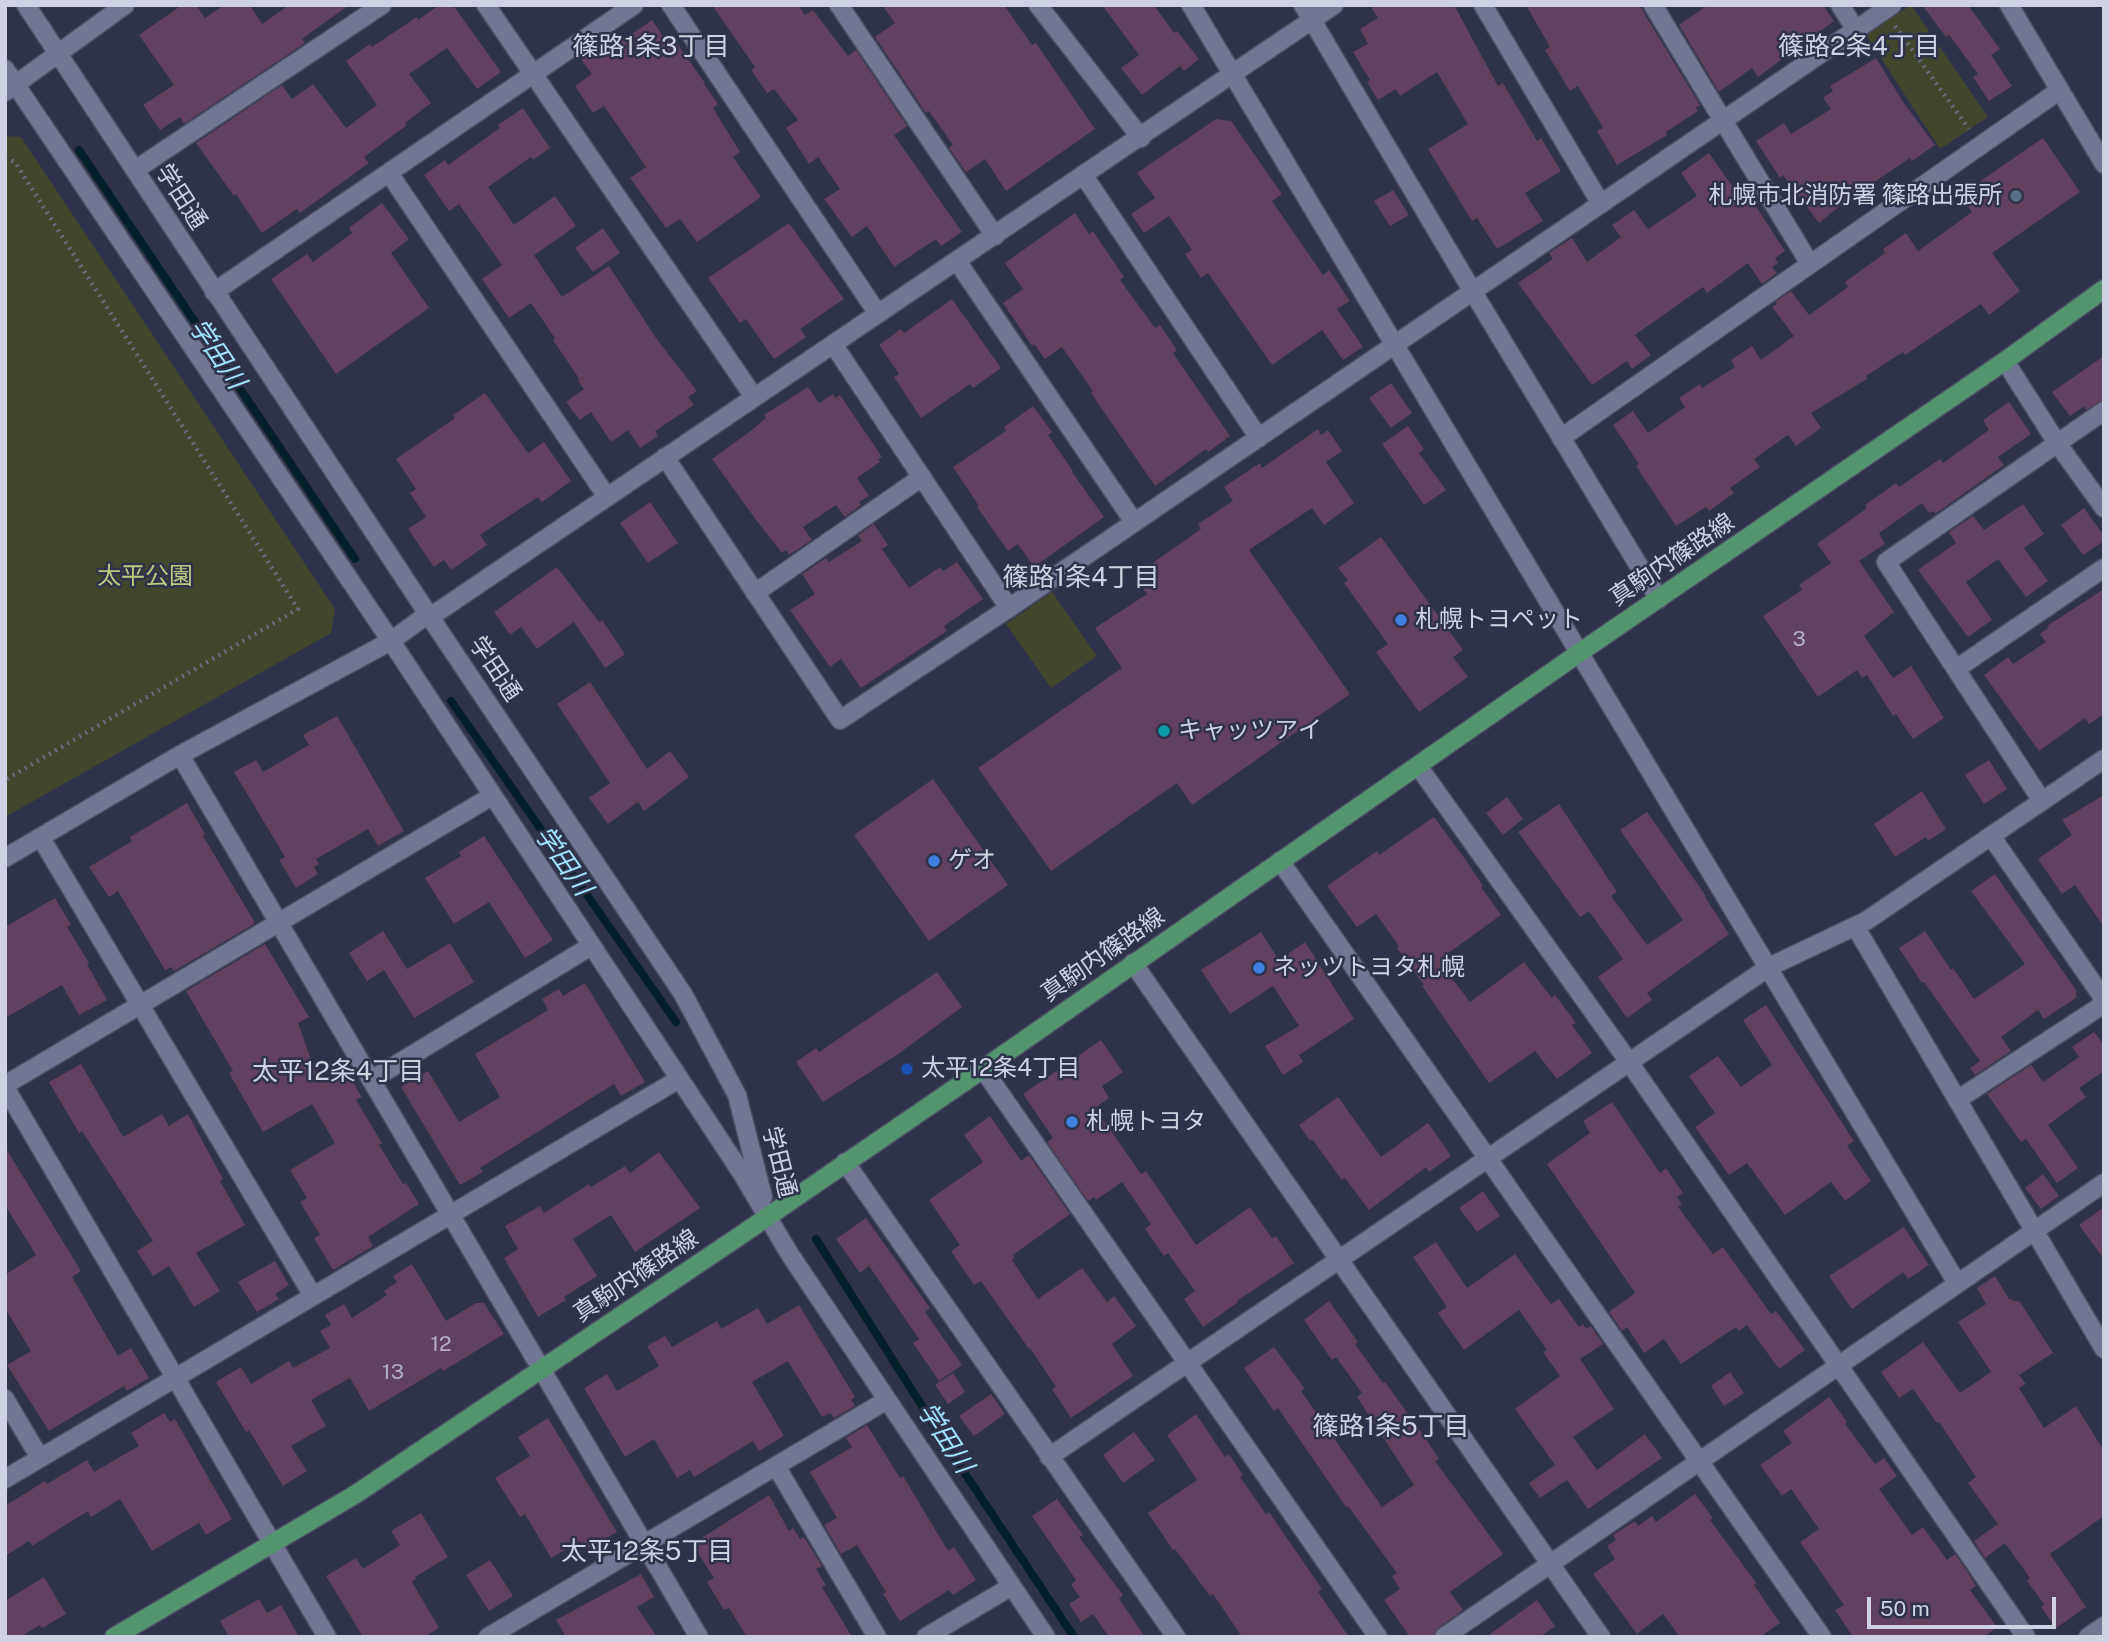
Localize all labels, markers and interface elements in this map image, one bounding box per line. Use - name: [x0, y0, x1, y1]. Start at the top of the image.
- district label: 篠路1条3丁目: [573, 31, 729, 63]
- district label: 篠路2条4丁目: [1778, 31, 1940, 63]
- street label: 学田通: [149, 159, 213, 235]
- place label: 札幌市北消防署 篠路出張所: [1708, 182, 2002, 210]
- marker: 札幌市北消防署 篠路出張所: [2008, 188, 2024, 204]
- water label: 学田川: [182, 313, 252, 395]
- street label: 真駒内篠路線: [1604, 508, 1740, 612]
- district label: 篠路1条4丁目: [1003, 562, 1159, 594]
- park label: 太平公園: [97, 563, 193, 591]
- place label: 札幌トヨペット: [1415, 606, 1583, 634]
- marker: 札幌トヨペット: [1393, 612, 1409, 628]
- house number: 3: [1792, 627, 1806, 653]
- street label: 学田通: [463, 631, 527, 707]
- place label: キャッツアイ: [1178, 717, 1322, 745]
- marker: キャッツアイ: [1156, 723, 1172, 739]
- water label: 学田川: [528, 820, 598, 902]
- place label: ゲオ: [948, 847, 996, 875]
- marker: ゲオ: [926, 853, 942, 869]
- street label: 真駒内篠路線: [1036, 902, 1170, 1008]
- place label: ネッツトヨタ札幌: [1273, 954, 1465, 982]
- marker: ネッツトヨタ札幌: [1251, 960, 1267, 976]
- place label: 太平12条4丁目: [921, 1055, 1080, 1083]
- district label: 太平12条4丁目: [252, 1056, 424, 1088]
- marker: 太平12条4丁目: [899, 1061, 915, 1077]
- place label: 札幌トヨタ: [1086, 1108, 1206, 1136]
- marker: 札幌トヨタ: [1064, 1114, 1080, 1130]
- street label: 学田通: [756, 1124, 802, 1200]
- street label: 真駒内篠路線: [568, 1224, 704, 1328]
- house number: 12: [430, 1332, 452, 1358]
- house number: 13: [382, 1360, 404, 1386]
- water label: 学田川: [911, 1397, 979, 1479]
- district label: 篠路1条5丁目: [1312, 1411, 1470, 1443]
- district label: 太平12条5丁目: [561, 1536, 733, 1568]
- scale bar: [1871, 1582, 2060, 1626]
- text: 50 m: [1880, 1596, 1930, 1621]

